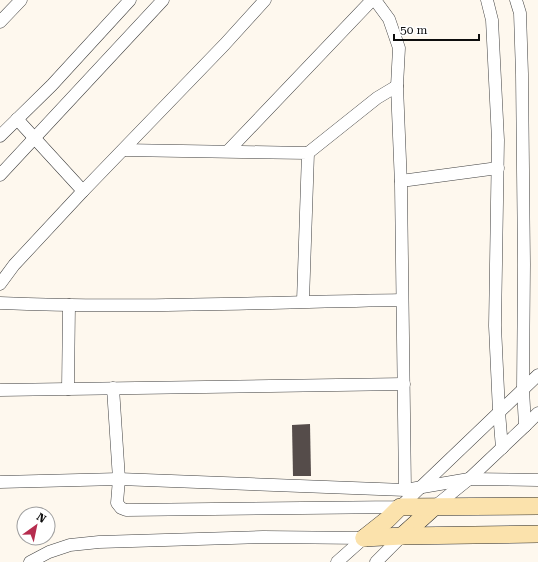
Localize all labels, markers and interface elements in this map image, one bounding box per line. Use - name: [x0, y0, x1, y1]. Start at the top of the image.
- scale bar: [394, 16, 479, 42]
- text: 50 m: [400, 23, 427, 37]
- north arrow: [16, 506, 56, 546]
- text: N: [34, 510, 49, 526]

